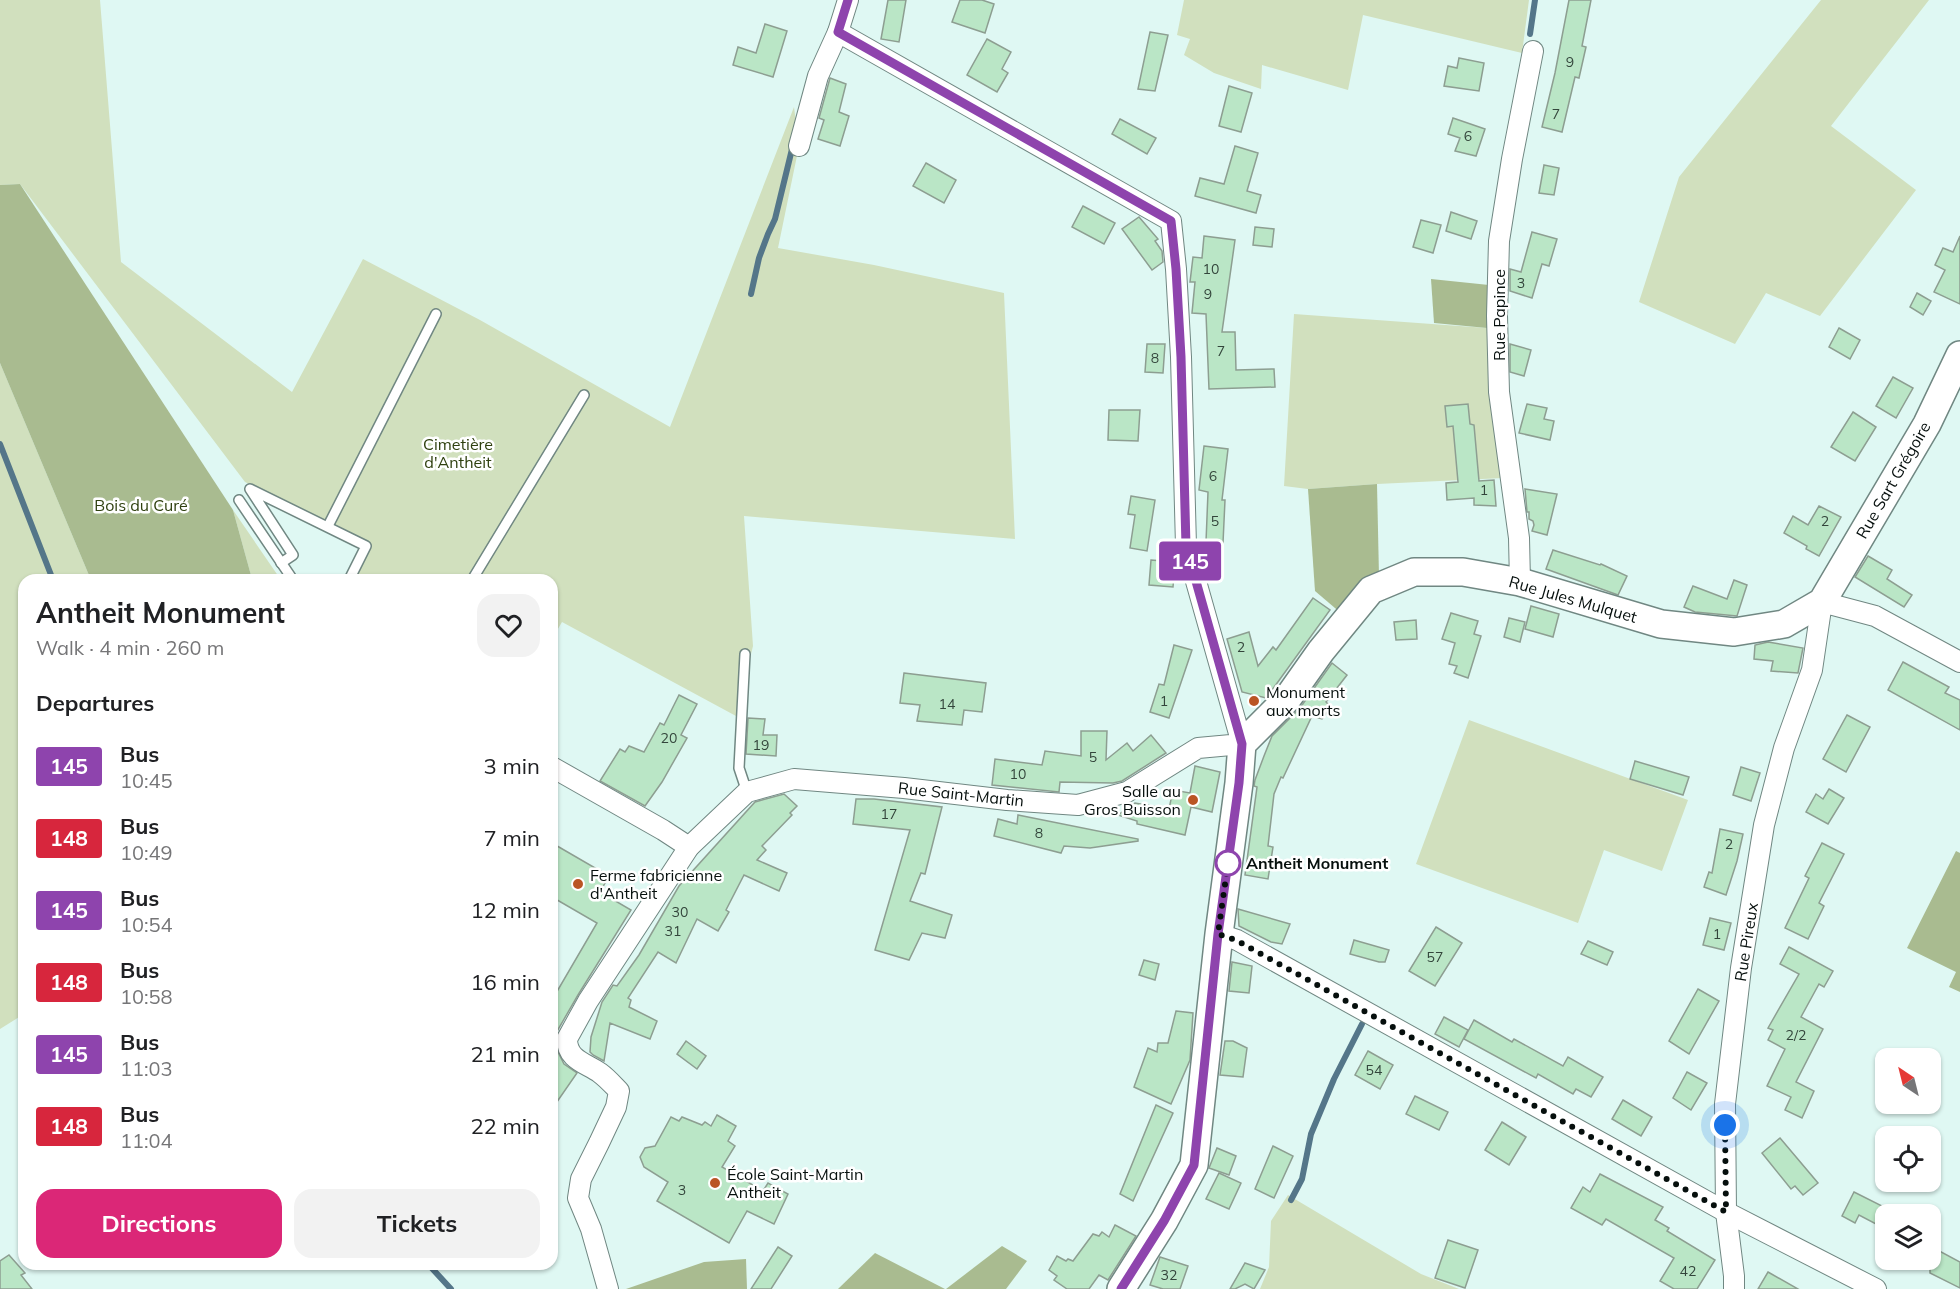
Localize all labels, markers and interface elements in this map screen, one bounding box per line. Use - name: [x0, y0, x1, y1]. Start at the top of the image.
- house number: 9: [1566, 53, 1574, 71]
- house number: 7: [1552, 105, 1560, 123]
- house number: 6: [1464, 127, 1472, 145]
- house number: 10: [1203, 260, 1219, 278]
- street label: Rue Papince: [1489, 269, 1509, 361]
- house number: 3: [1517, 274, 1525, 292]
- house number: 9: [1204, 285, 1212, 303]
- house number: 7: [1217, 342, 1225, 360]
- house number: 8: [1151, 349, 1159, 367]
- street label: Rue Sart Grégoire: [1851, 418, 1935, 542]
- park label: Cimetière d'Antheit: [423, 434, 493, 472]
- house number: 6: [1209, 467, 1217, 485]
- house number: 1: [1480, 481, 1488, 499]
- park label: Bois du Curé: [94, 495, 188, 515]
- house number: 5: [1211, 512, 1219, 530]
- house number: 2: [1821, 512, 1829, 530]
- line badge: 145: [1156, 542, 1224, 580]
- text: 145: [1171, 548, 1209, 574]
- street label: Rue Jules Mulquet: [1507, 571, 1640, 627]
- button: heart: [477, 594, 540, 657]
- text: Antheit Monument: [36, 595, 285, 630]
- text: Walk · 4 min · 260 m: [36, 635, 224, 660]
- house number: 2: [1237, 638, 1245, 656]
- place label: Monument aux morts: [1266, 682, 1346, 720]
- text: Departures: [36, 689, 154, 717]
- house number: 1: [1160, 692, 1168, 710]
- marker: Monument aux morts: [1247, 694, 1261, 708]
- house number: 14: [939, 695, 956, 713]
- house number: 20: [661, 729, 677, 747]
- house number: 19: [753, 736, 769, 754]
- text: Bus: [120, 740, 159, 768]
- house number: 5: [1089, 748, 1097, 766]
- text: 3 min: [484, 752, 540, 780]
- text: 145: [50, 753, 88, 779]
- house number: 10: [1010, 765, 1026, 783]
- text: 10:45: [120, 768, 173, 793]
- street label: Rue Saint-Martin: [897, 777, 1025, 811]
- place label: Salle au Gros Buisson: [1084, 781, 1181, 819]
- marker: Salle au Gros Buisson: [1186, 793, 1200, 807]
- house number: 17: [881, 805, 897, 823]
- text: Bus: [120, 812, 159, 840]
- text: 7 min: [484, 824, 540, 852]
- house number: 8: [1035, 824, 1043, 842]
- text: 148: [50, 825, 88, 851]
- house number: 2: [1725, 835, 1733, 853]
- text: 10:49: [120, 840, 173, 865]
- marker: Antheit Monument: [1215, 850, 1241, 876]
- place label: Antheit Monument: [1246, 853, 1388, 873]
- place label: Ferme fabricienne d'Antheit: [590, 865, 722, 903]
- marker: Ferme fabricienne d'Antheit: [571, 877, 585, 891]
- text: Bus: [120, 884, 159, 912]
- text: 12 min: [470, 896, 540, 924]
- text: 145: [50, 897, 88, 923]
- street label: Rue Pireux: [1730, 901, 1762, 983]
- house number: 30: [672, 903, 688, 921]
- text: 10:54: [120, 912, 173, 937]
- house number: 31: [665, 922, 681, 940]
- house number: 1: [1713, 925, 1721, 943]
- house number: 57: [1427, 948, 1443, 966]
- text: Bus: [120, 956, 159, 984]
- text: 16 min: [470, 968, 540, 996]
- text: 148: [50, 969, 88, 995]
- text: 10:58: [120, 984, 173, 1009]
- house number: 2/2: [1786, 1026, 1806, 1044]
- text: Bus: [120, 1028, 159, 1056]
- text: 21 min: [470, 1040, 540, 1068]
- text: 145: [50, 1041, 88, 1067]
- north arrow: [1875, 1048, 1941, 1114]
- map controls: [1875, 1048, 1941, 1270]
- text: 11:03: [120, 1056, 173, 1081]
- house number: 54: [1366, 1061, 1383, 1079]
- text: Bus: [120, 1100, 159, 1128]
- your location: [1710, 1110, 1740, 1140]
- text: 22 min: [470, 1112, 540, 1140]
- text: 148: [50, 1113, 88, 1139]
- button: locate: [1875, 1126, 1941, 1192]
- text: 11:04: [120, 1128, 173, 1153]
- place label: École Saint-Martin Antheit: [727, 1164, 863, 1202]
- marker: École Saint-Martin Antheit: [708, 1176, 722, 1190]
- house number: 3: [678, 1181, 686, 1199]
- button: Directions: [36, 1189, 282, 1258]
- button: Tickets: [294, 1189, 540, 1258]
- button: layers: [1875, 1204, 1941, 1270]
- house number: 42: [1680, 1262, 1696, 1280]
- house number: 32: [1161, 1266, 1177, 1284]

